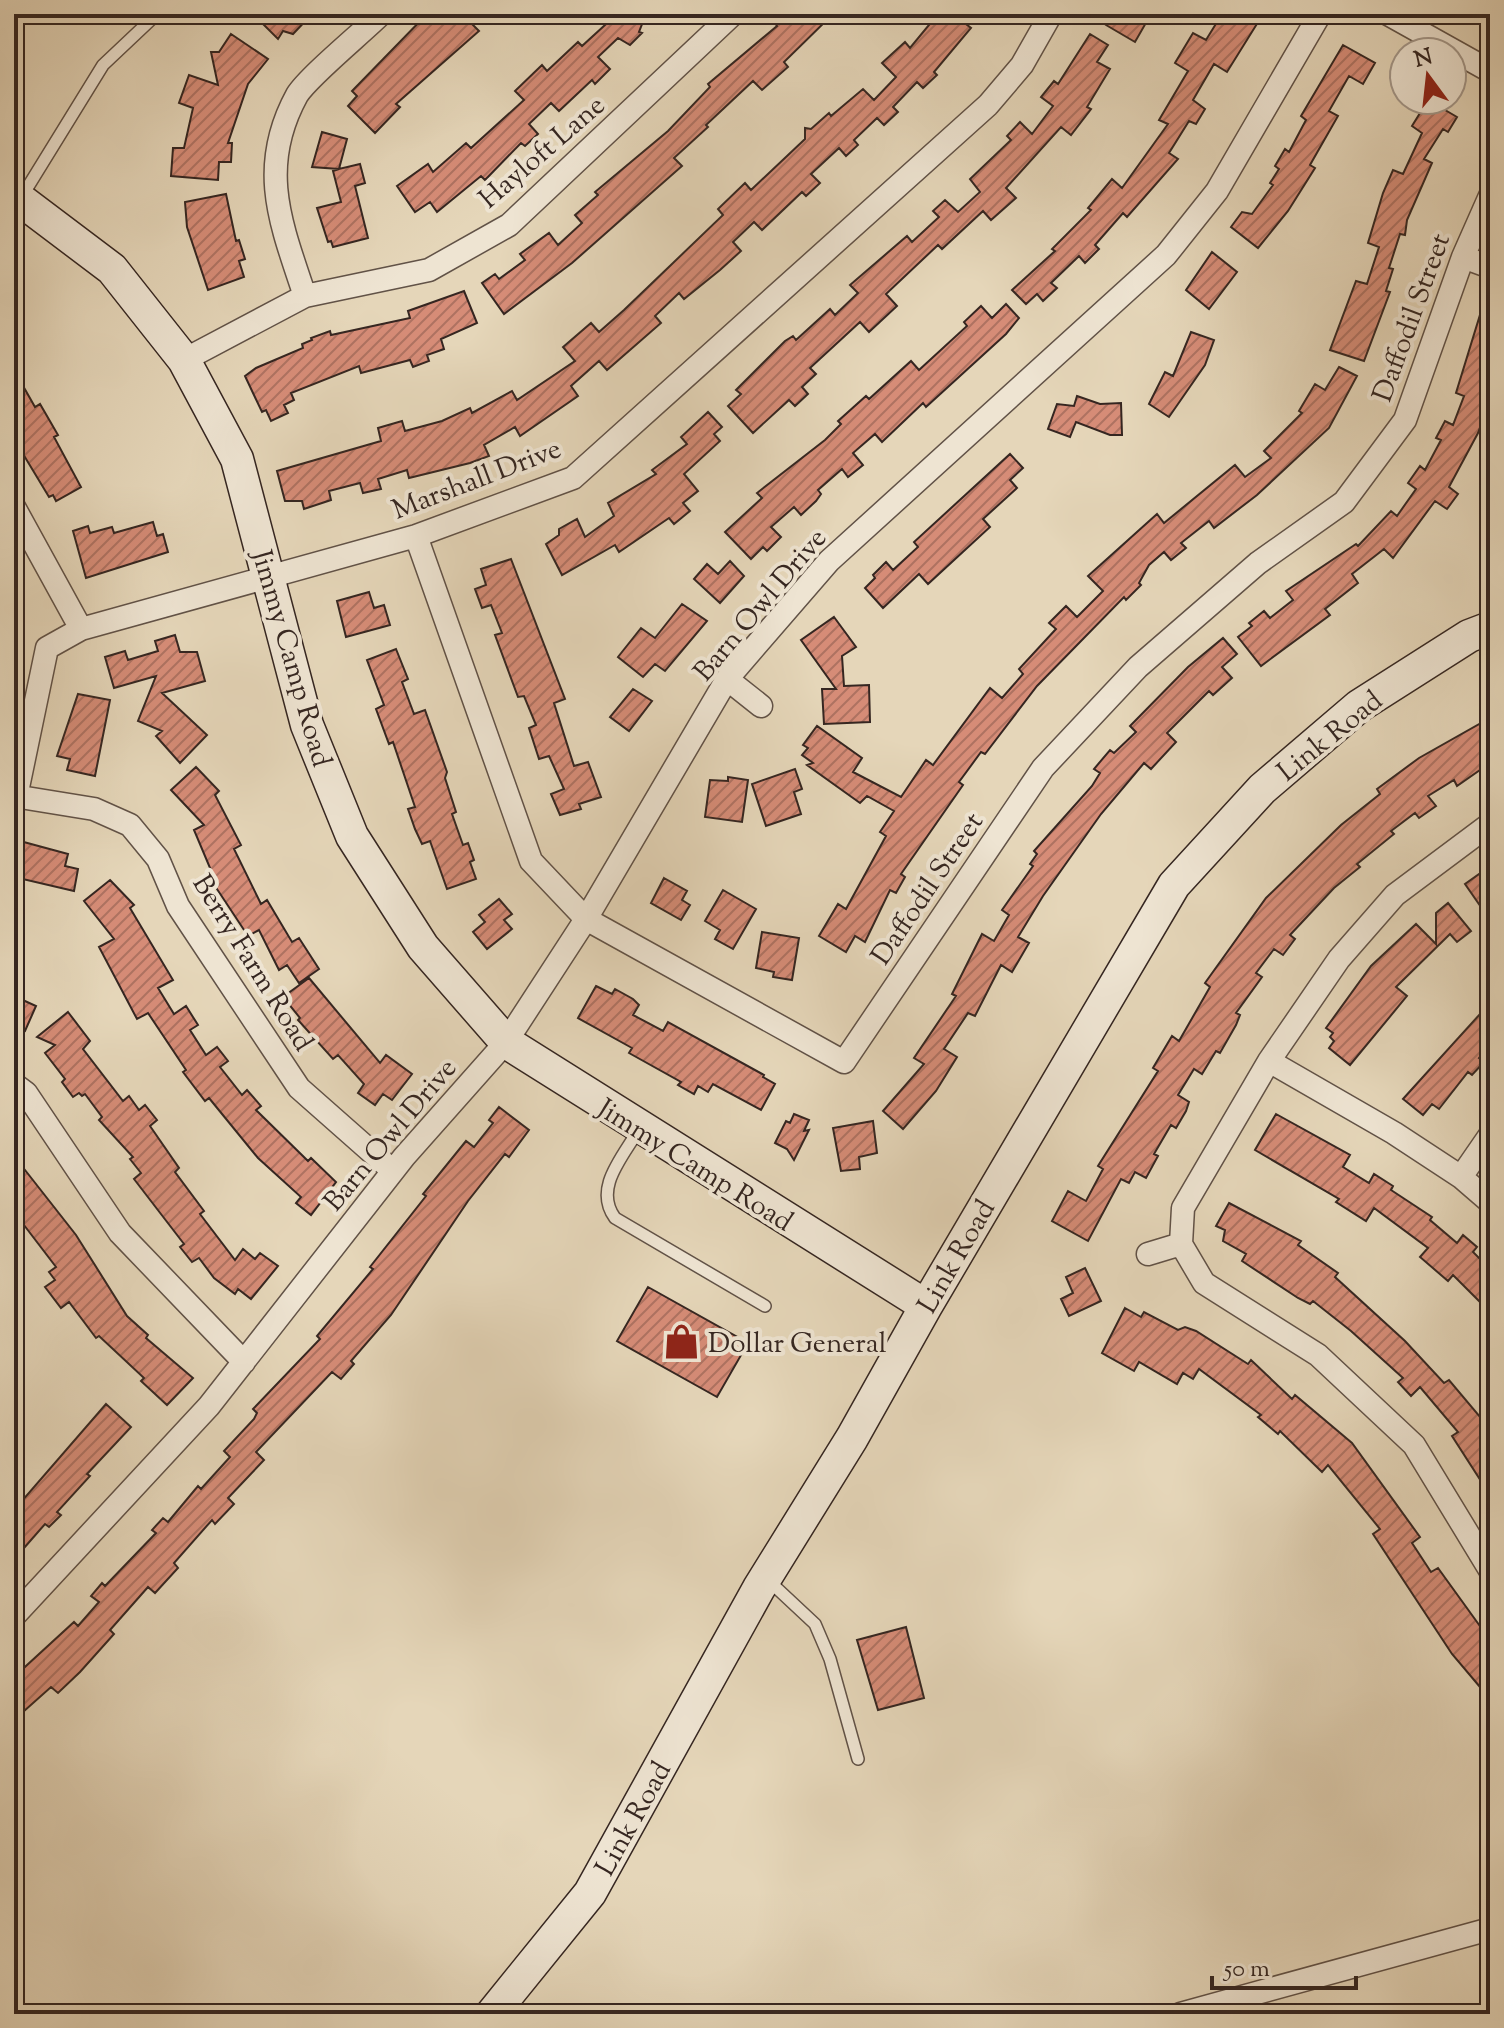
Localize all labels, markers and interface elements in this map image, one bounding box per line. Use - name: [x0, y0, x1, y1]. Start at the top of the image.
- north arrow: [1388, 36, 1468, 116]
- text: N: [1411, 42, 1437, 77]
- street label: Hayloft Lane: [471, 87, 615, 219]
- street label: Daffodil Street: [1364, 228, 1462, 408]
- street label: Marshall Drive: [387, 430, 567, 531]
- street label: Barn Owl Drive: [685, 521, 837, 691]
- street label: Jimmy Camp Road: [239, 544, 340, 772]
- street label: Link Road: [1270, 682, 1392, 792]
- street label: Daffodil Street: [863, 805, 995, 974]
- street label: Berry Farm Road: [181, 867, 322, 1060]
- street label: Barn Owl Drive: [315, 1051, 467, 1221]
- street label: Jimmy Camp Road: [587, 1089, 800, 1243]
- street label: Link Road: [909, 1193, 1006, 1322]
- shop icon: Dollar General: [663, 1323, 701, 1361]
- place label: Dollar General: [708, 1325, 887, 1365]
- street label: Link Road: [587, 1755, 683, 1884]
- scale bar: [1212, 1940, 1356, 1990]
- text: 50 m: [1222, 1953, 1270, 1987]

